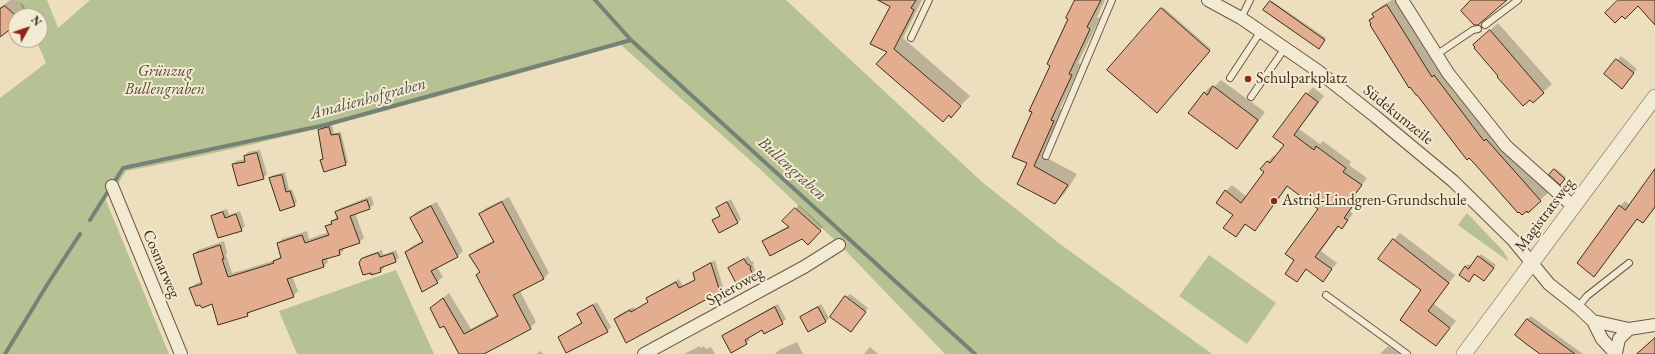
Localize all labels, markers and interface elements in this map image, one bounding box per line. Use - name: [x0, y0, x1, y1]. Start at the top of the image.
- north arrow: [8, 8, 48, 48]
- text: N: [28, 13, 45, 29]
- park label: Grünzug Bullengraben: [125, 62, 205, 100]
- place label: Schulparkplatz: [1256, 69, 1347, 89]
- water label: Amalienhofgraben: [308, 74, 428, 124]
- marker: Schulparkplatz: [1243, 74, 1253, 84]
- street label: Südekumzeile: [1359, 81, 1437, 149]
- water label: Bullengraben: [753, 133, 831, 205]
- street label: Magistratsweg: [1511, 174, 1579, 256]
- place label: Astrid-Lindgren-Grundschule: [1282, 191, 1467, 211]
- marker: Astrid-Lindgren-Grundschule: [1269, 196, 1279, 206]
- street label: Cosmarweg: [138, 227, 184, 301]
- street label: Spieroweg: [703, 263, 767, 311]

